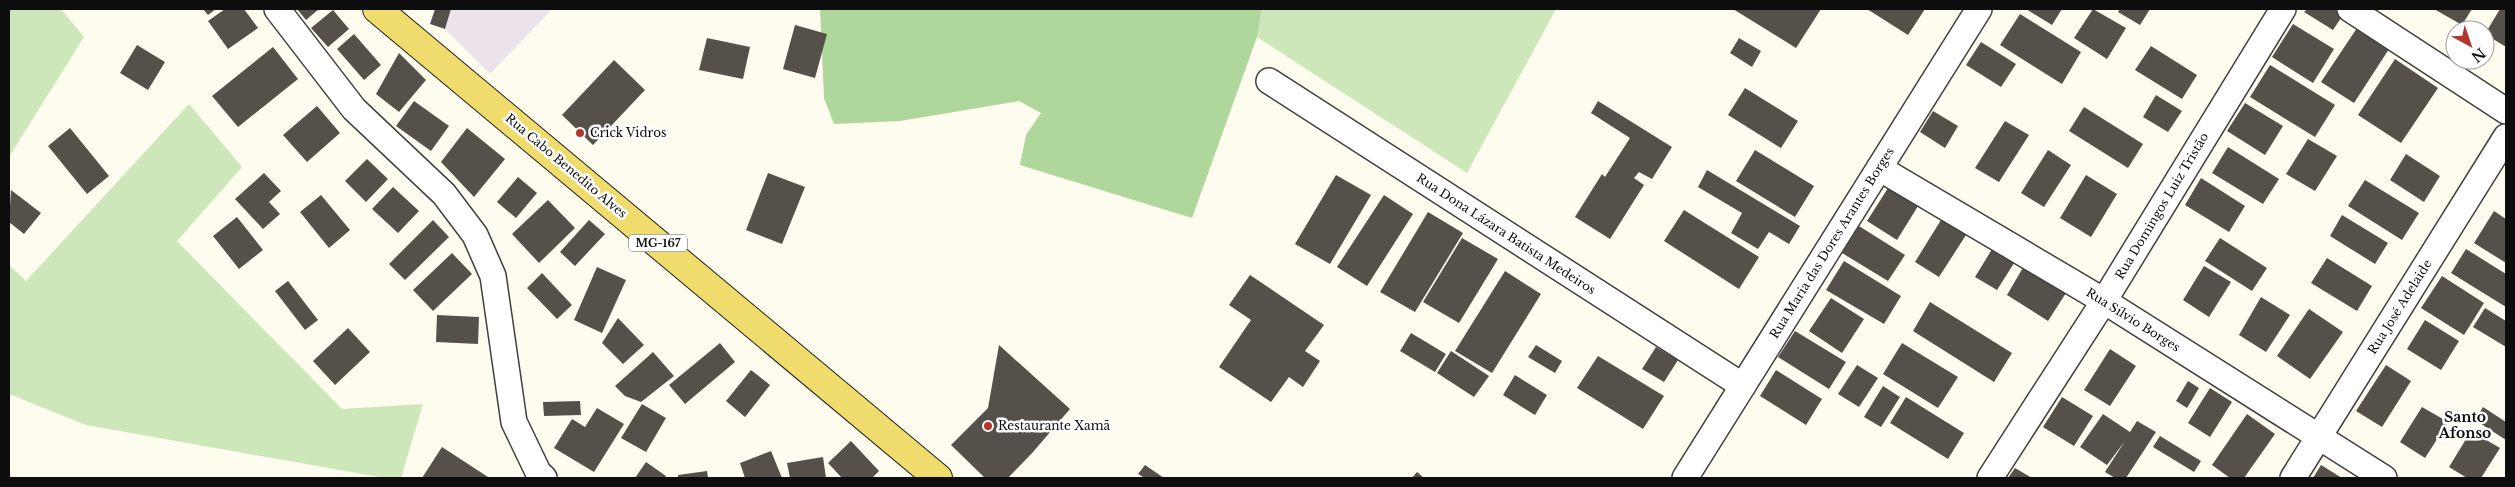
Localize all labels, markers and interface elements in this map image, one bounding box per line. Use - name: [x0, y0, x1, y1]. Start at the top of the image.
- north arrow: [2445, 20, 2495, 70]
- text: N: [2468, 44, 2489, 66]
- street label: Rua Cabo Benedito Alves: [502, 110, 630, 221]
- place label: Crick Vidros: [590, 125, 666, 140]
- marker: Crick Vidros: [574, 127, 586, 139]
- street label: Rua Domingos Luiz Tristão: [2112, 129, 2212, 282]
- street label: Rua Maria das Dores Arantes Borges: [1766, 144, 1897, 341]
- street label: Rua Dona Lázara Batista Medeiros: [1414, 170, 1599, 297]
- road number: MG-167: [629, 234, 687, 252]
- street label: Rua José Adelaide: [2364, 257, 2435, 357]
- street label: Rua Sílvio Borges: [2083, 285, 2183, 355]
- district label: Santo Afonso: [2438, 408, 2491, 442]
- place label: Restaurante Xamã: [998, 418, 1111, 433]
- marker: Restaurante Xamã: [982, 420, 994, 432]

